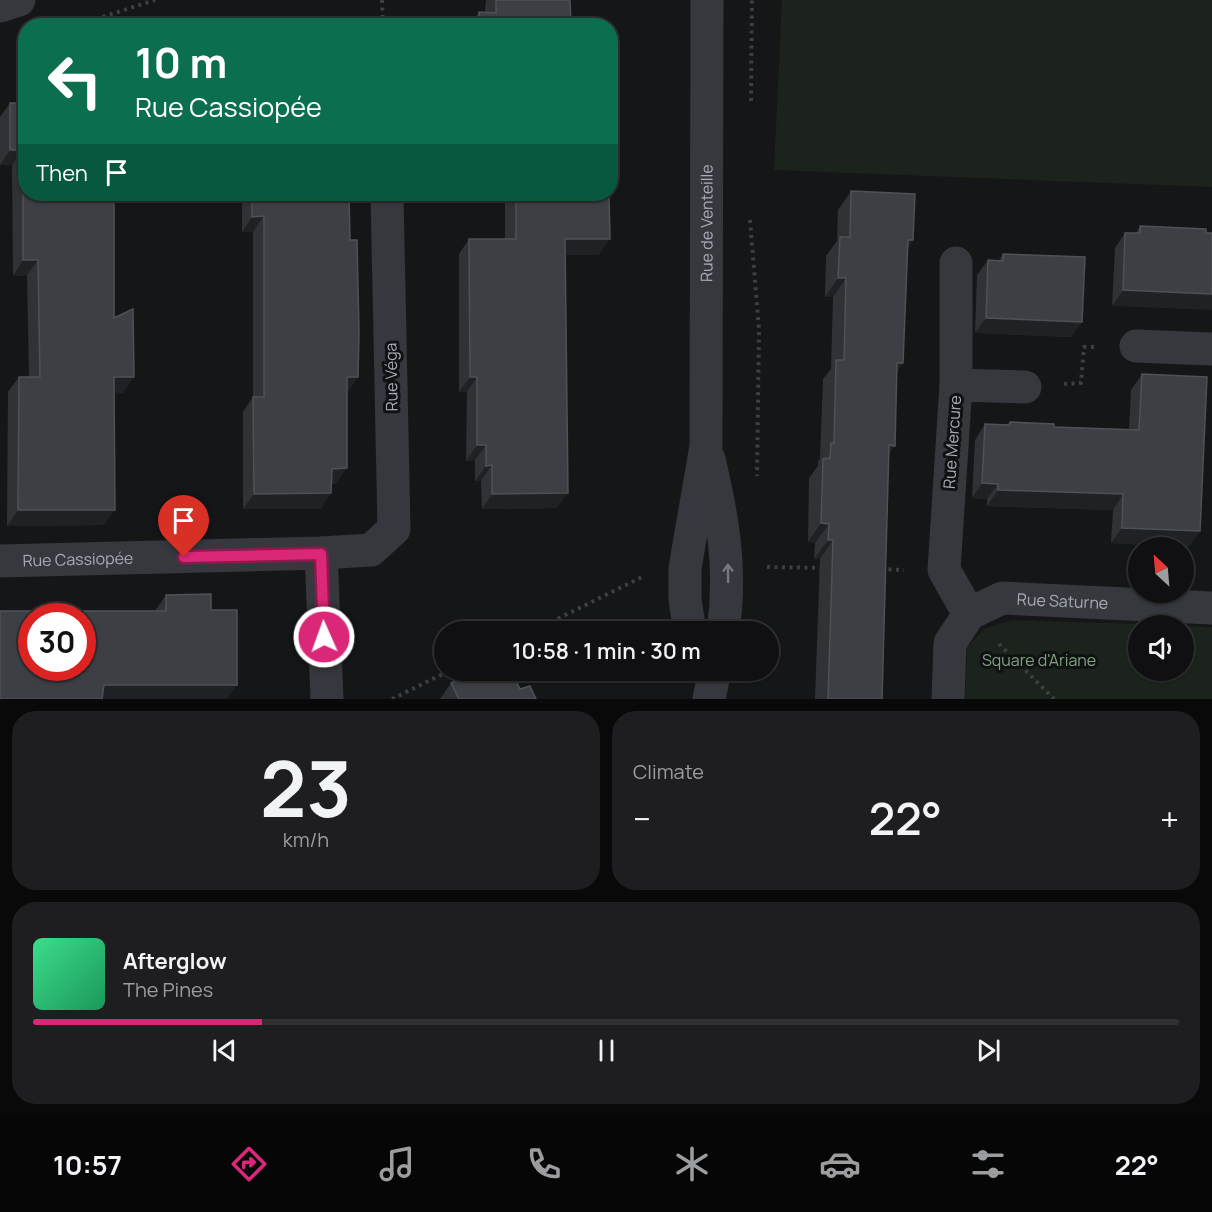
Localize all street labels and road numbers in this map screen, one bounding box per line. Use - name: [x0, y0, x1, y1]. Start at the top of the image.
- street label: Rue de Venteille: [695, 164, 718, 282]
- street label: Rue Véga: [379, 342, 403, 412]
- street label: Rue Mercure: [938, 394, 966, 490]
- street label: Rue Cassiopée: [22, 547, 134, 571]
- street label: Rue Saturne: [1016, 588, 1109, 614]

